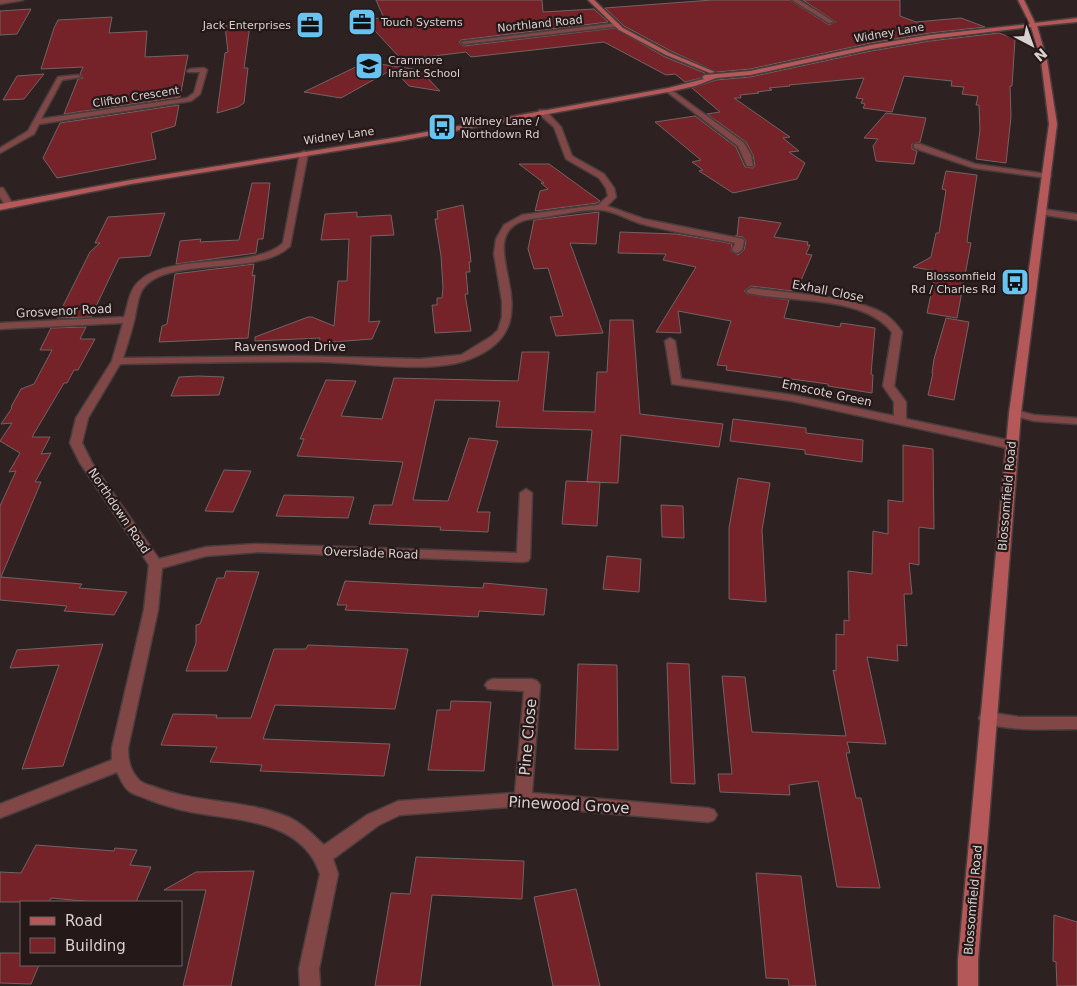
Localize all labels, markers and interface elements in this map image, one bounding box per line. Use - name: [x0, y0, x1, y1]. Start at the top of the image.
- office icon: Touch Systems: [347, 7, 377, 37]
- office icon: Jack Enterprises: [295, 10, 325, 40]
- street label: Northland Road: [497, 13, 583, 35]
- place label: Touch Systems: [380, 16, 463, 29]
- place label: Jack Enterprises: [202, 19, 291, 32]
- street label: Widney Lane: [853, 20, 925, 46]
- north arrow: [1007, 20, 1057, 70]
- text: N: [1031, 45, 1050, 65]
- school or university icon: Cranmore Infant School: [354, 51, 384, 81]
- place label: Cranmore Infant School: [388, 54, 460, 80]
- street label: Clifton Crescent: [92, 84, 181, 110]
- bus stop icon: Widney Lane / Northdown Rd: [427, 112, 457, 142]
- place label: Widney Lane / Northdown Rd: [461, 115, 540, 141]
- street label: Widney Lane: [303, 125, 375, 147]
- bus stop icon: Blossomfield Rd / Charles Rd: [1000, 267, 1030, 297]
- place label: Blossomfield Rd / Charles Rd: [911, 270, 996, 296]
- street label: Exhall Close: [791, 277, 865, 305]
- street label: Grosvenor Road: [16, 302, 112, 320]
- street label: Ravenswood Drive: [234, 340, 346, 354]
- street label: Emscote Green: [781, 377, 873, 409]
- street label: Blossomfield Road: [995, 440, 1019, 552]
- street label: Northdown Road: [85, 466, 153, 556]
- street label: Overslade Road: [323, 544, 419, 562]
- street label: Pine Close: [516, 698, 540, 776]
- street label: Pinewood Grove: [508, 793, 630, 817]
- street label: Blossomfield Road: [961, 844, 985, 956]
- legend: [20, 901, 182, 966]
- text: Road: [65, 912, 103, 930]
- text: Building: [65, 937, 126, 955]

